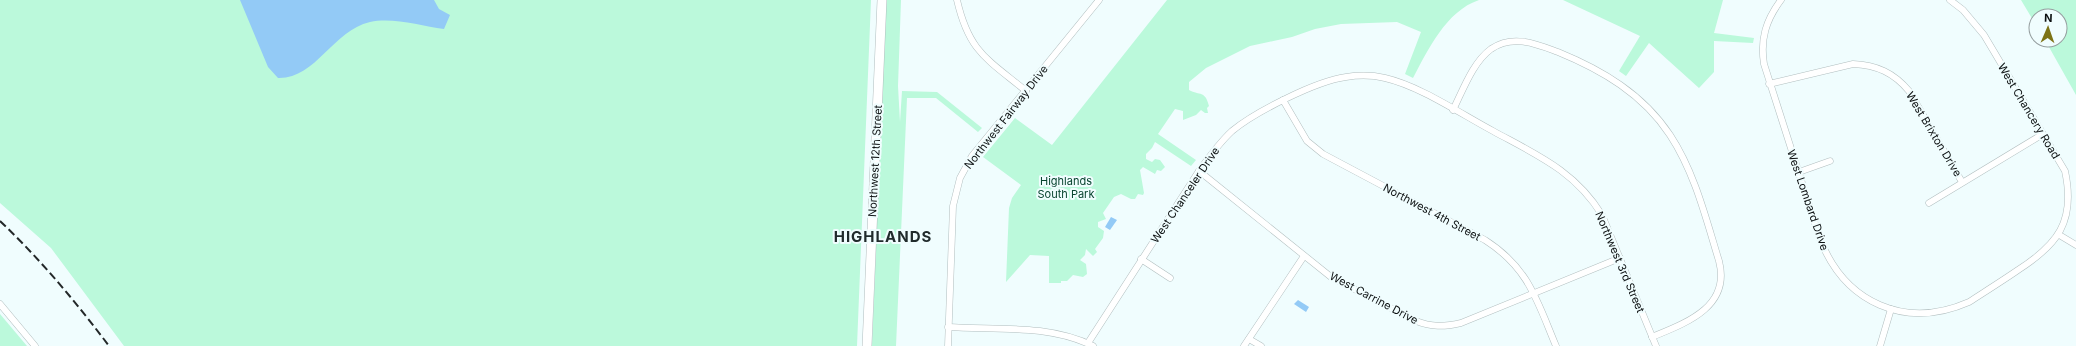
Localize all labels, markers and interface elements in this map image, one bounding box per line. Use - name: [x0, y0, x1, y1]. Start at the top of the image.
- north arrow: [2028, 8, 2068, 48]
- text: N: [2044, 11, 2053, 25]
- street label: West Chancery Road: [1995, 61, 2063, 161]
- street label: Northwest Fairway Drive: [961, 62, 1051, 172]
- street label: West Brixton Drive: [1903, 89, 1965, 179]
- street label: Northwest 12th Street: [865, 104, 885, 218]
- street label: West Chanceler Drive: [1148, 144, 1222, 246]
- street label: West Lombard Drive: [1784, 148, 1832, 252]
- park label: Highlands South Park: [1038, 174, 1094, 201]
- street label: Northwest 4th Street: [1381, 180, 1483, 244]
- street label: Northwest 3rd Street: [1592, 209, 1648, 315]
- district label: HIGHLANDS: [834, 227, 932, 246]
- street label: West Carrine Drive: [1327, 269, 1421, 327]

